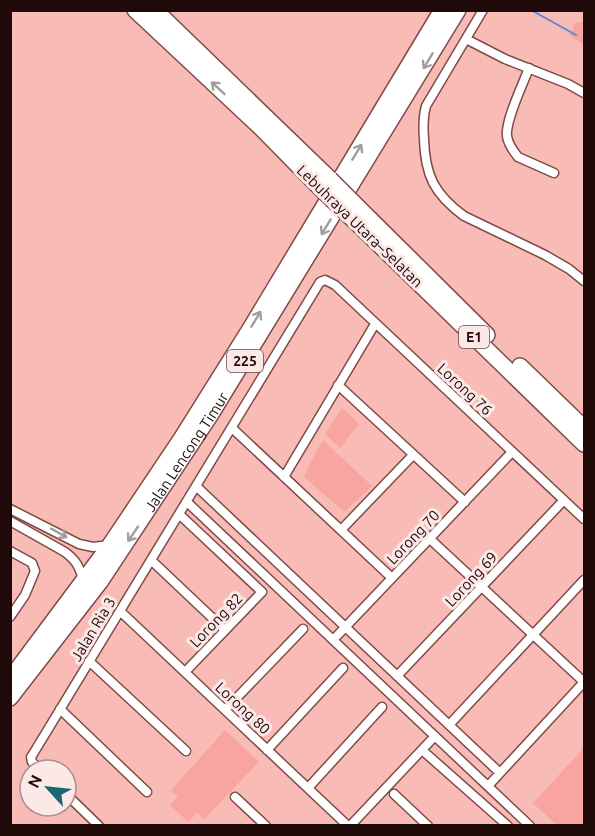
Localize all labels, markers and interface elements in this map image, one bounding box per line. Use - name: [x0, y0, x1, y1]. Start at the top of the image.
- one-way arrow: [422, 52, 434, 69]
- one-way arrow: [210, 81, 225, 95]
- one-way arrow: [351, 144, 363, 161]
- street label: Lebuhraya Utara–Selatan: [294, 161, 426, 291]
- one-way arrow: [320, 218, 332, 235]
- one-way arrow: [250, 310, 262, 327]
- road number: E1: [459, 326, 489, 348]
- road number: 225: [227, 350, 263, 372]
- street label: Lorong 76: [434, 359, 496, 419]
- street label: Jalan Lencong Timur: [141, 388, 231, 514]
- street label: Lorong 70: [383, 506, 443, 568]
- one-way arrow: [126, 525, 138, 542]
- one-way arrow: [50, 527, 67, 539]
- street label: Lorong 69: [441, 548, 501, 610]
- street label: Lorong 82: [186, 589, 246, 651]
- street label: Jalan Ria 3: [67, 594, 119, 664]
- street label: Lorong 80: [212, 678, 274, 738]
- north arrow: [18, 758, 78, 818]
- text: N: [24, 772, 45, 791]

